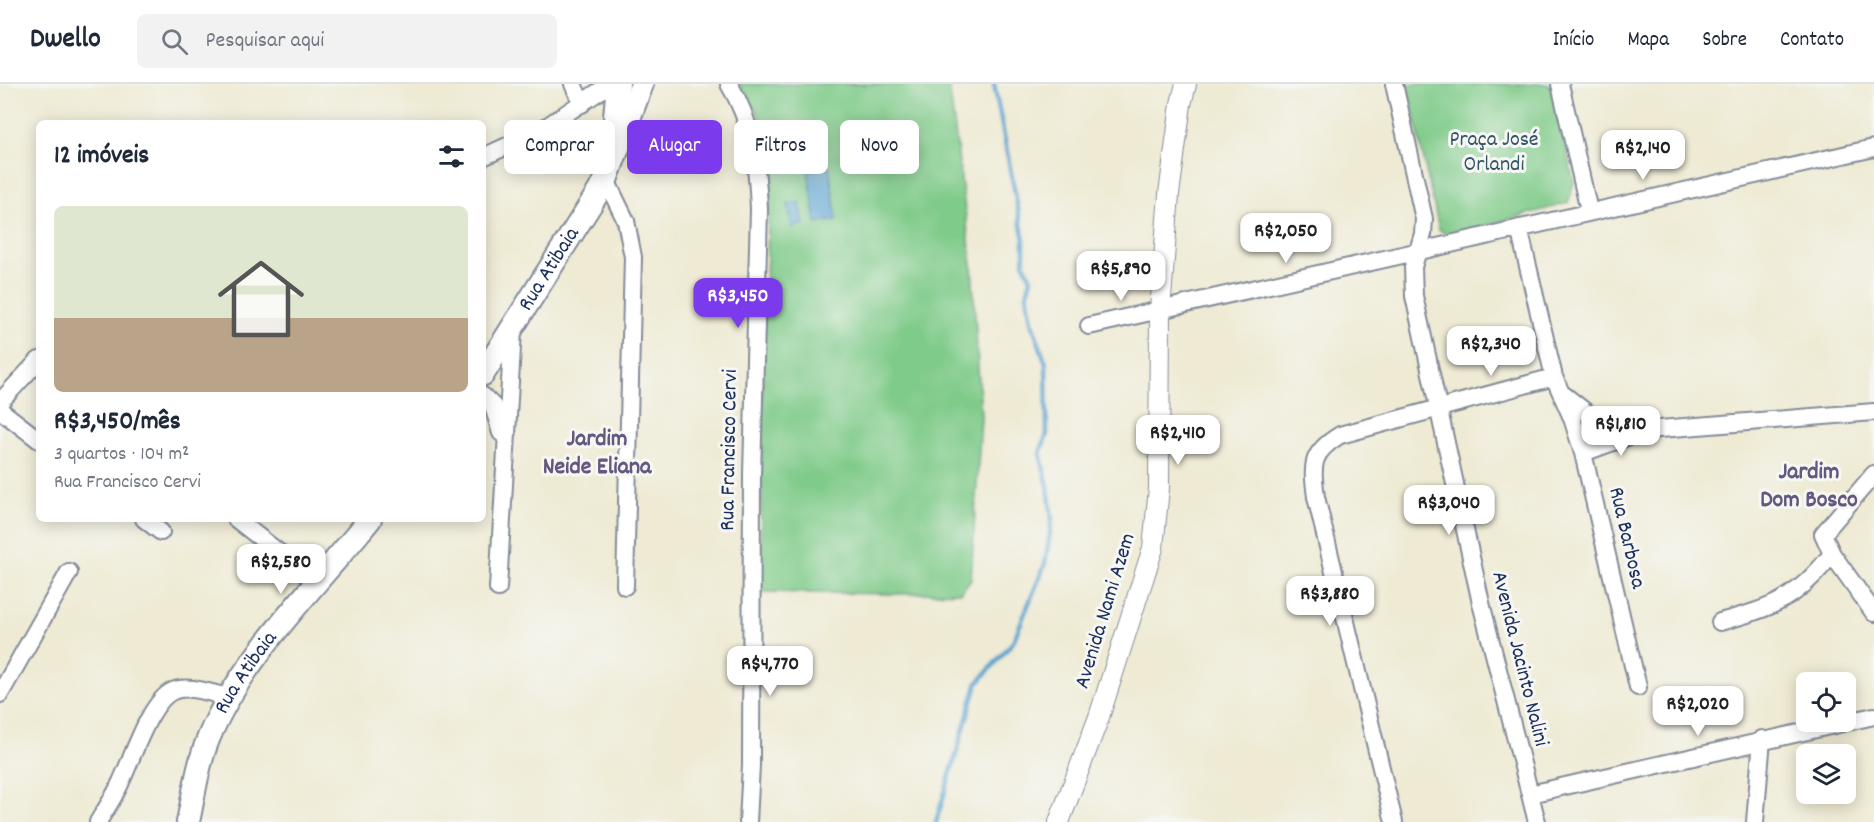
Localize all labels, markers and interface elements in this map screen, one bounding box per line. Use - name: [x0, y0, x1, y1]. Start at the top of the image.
- search box: [137, 14, 557, 68]
- text: Dwello: [30, 21, 101, 61]
- icon: search: [158, 25, 191, 58]
- text: Pesquisar aqui: [206, 26, 324, 57]
- text: Início: [1553, 26, 1594, 56]
- text: Mapa: [1627, 26, 1669, 56]
- text: Sobre: [1702, 26, 1747, 56]
- text: Contato: [1780, 26, 1844, 56]
- chip: Comprar: [504, 120, 615, 174]
- chip: Alugar: [627, 120, 722, 174]
- chip: Filtros: [734, 120, 828, 174]
- chip: Novo: [840, 120, 919, 174]
- park label: Praça José Orlandi: [1449, 125, 1539, 181]
- pin: R$2,140: [1588, 130, 1698, 181]
- text: R$2,140: [1615, 135, 1671, 163]
- text: 12 imóveis: [54, 138, 149, 175]
- icon: filters: [435, 140, 468, 173]
- pin: R$2,050: [1231, 213, 1341, 264]
- text: R$2,050: [1254, 218, 1318, 246]
- street label: Rua Atibaia: [511, 221, 588, 317]
- icon: home: [207, 245, 315, 353]
- pin: R$5,890: [1066, 251, 1176, 302]
- text: R$5,890: [1090, 256, 1152, 284]
- pin: R$3,450: [683, 278, 793, 329]
- text: R$3,450: [707, 283, 769, 311]
- pin: R$2,340: [1436, 326, 1546, 377]
- text: R$2,340: [1461, 331, 1521, 359]
- street label: Rua Francisco Cervi: [713, 369, 747, 531]
- text: R$3,450/mês: [54, 404, 181, 441]
- pin: R$1,810: [1566, 406, 1676, 457]
- text: R$1,810: [1595, 411, 1647, 439]
- pin: R$2,410: [1123, 415, 1233, 466]
- text: R$2,410: [1150, 420, 1206, 448]
- district label: Jardim Neide Eliana: [543, 423, 652, 485]
- text: 3 quartos · 104 m²: [54, 441, 189, 469]
- district label: Jardim Dom Bosco: [1760, 456, 1858, 518]
- text: Rua Francisco Cervi: [54, 469, 201, 497]
- street label: Rua Barbosa: [1599, 484, 1653, 593]
- pin: R$3,040: [1394, 485, 1504, 536]
- text: R$3,040: [1418, 490, 1480, 518]
- street label: Avenida Nami Azem: [1068, 529, 1144, 693]
- pin: R$2,580: [226, 544, 336, 595]
- text: R$2,580: [251, 549, 311, 577]
- street label: Avenida Jacinto Nalini: [1482, 568, 1556, 750]
- pin: R$3,880: [1275, 576, 1385, 627]
- text: R$3,880: [1300, 581, 1360, 609]
- street label: Rua Atibaia: [207, 624, 286, 720]
- pin: R$4,770: [715, 646, 825, 697]
- text: R$4,770: [741, 651, 799, 679]
- map controls: [1796, 672, 1856, 804]
- button: locate: [1796, 672, 1856, 732]
- pin: R$2,020: [1643, 686, 1753, 737]
- text: R$2,020: [1667, 691, 1729, 719]
- button: layers: [1796, 744, 1856, 804]

